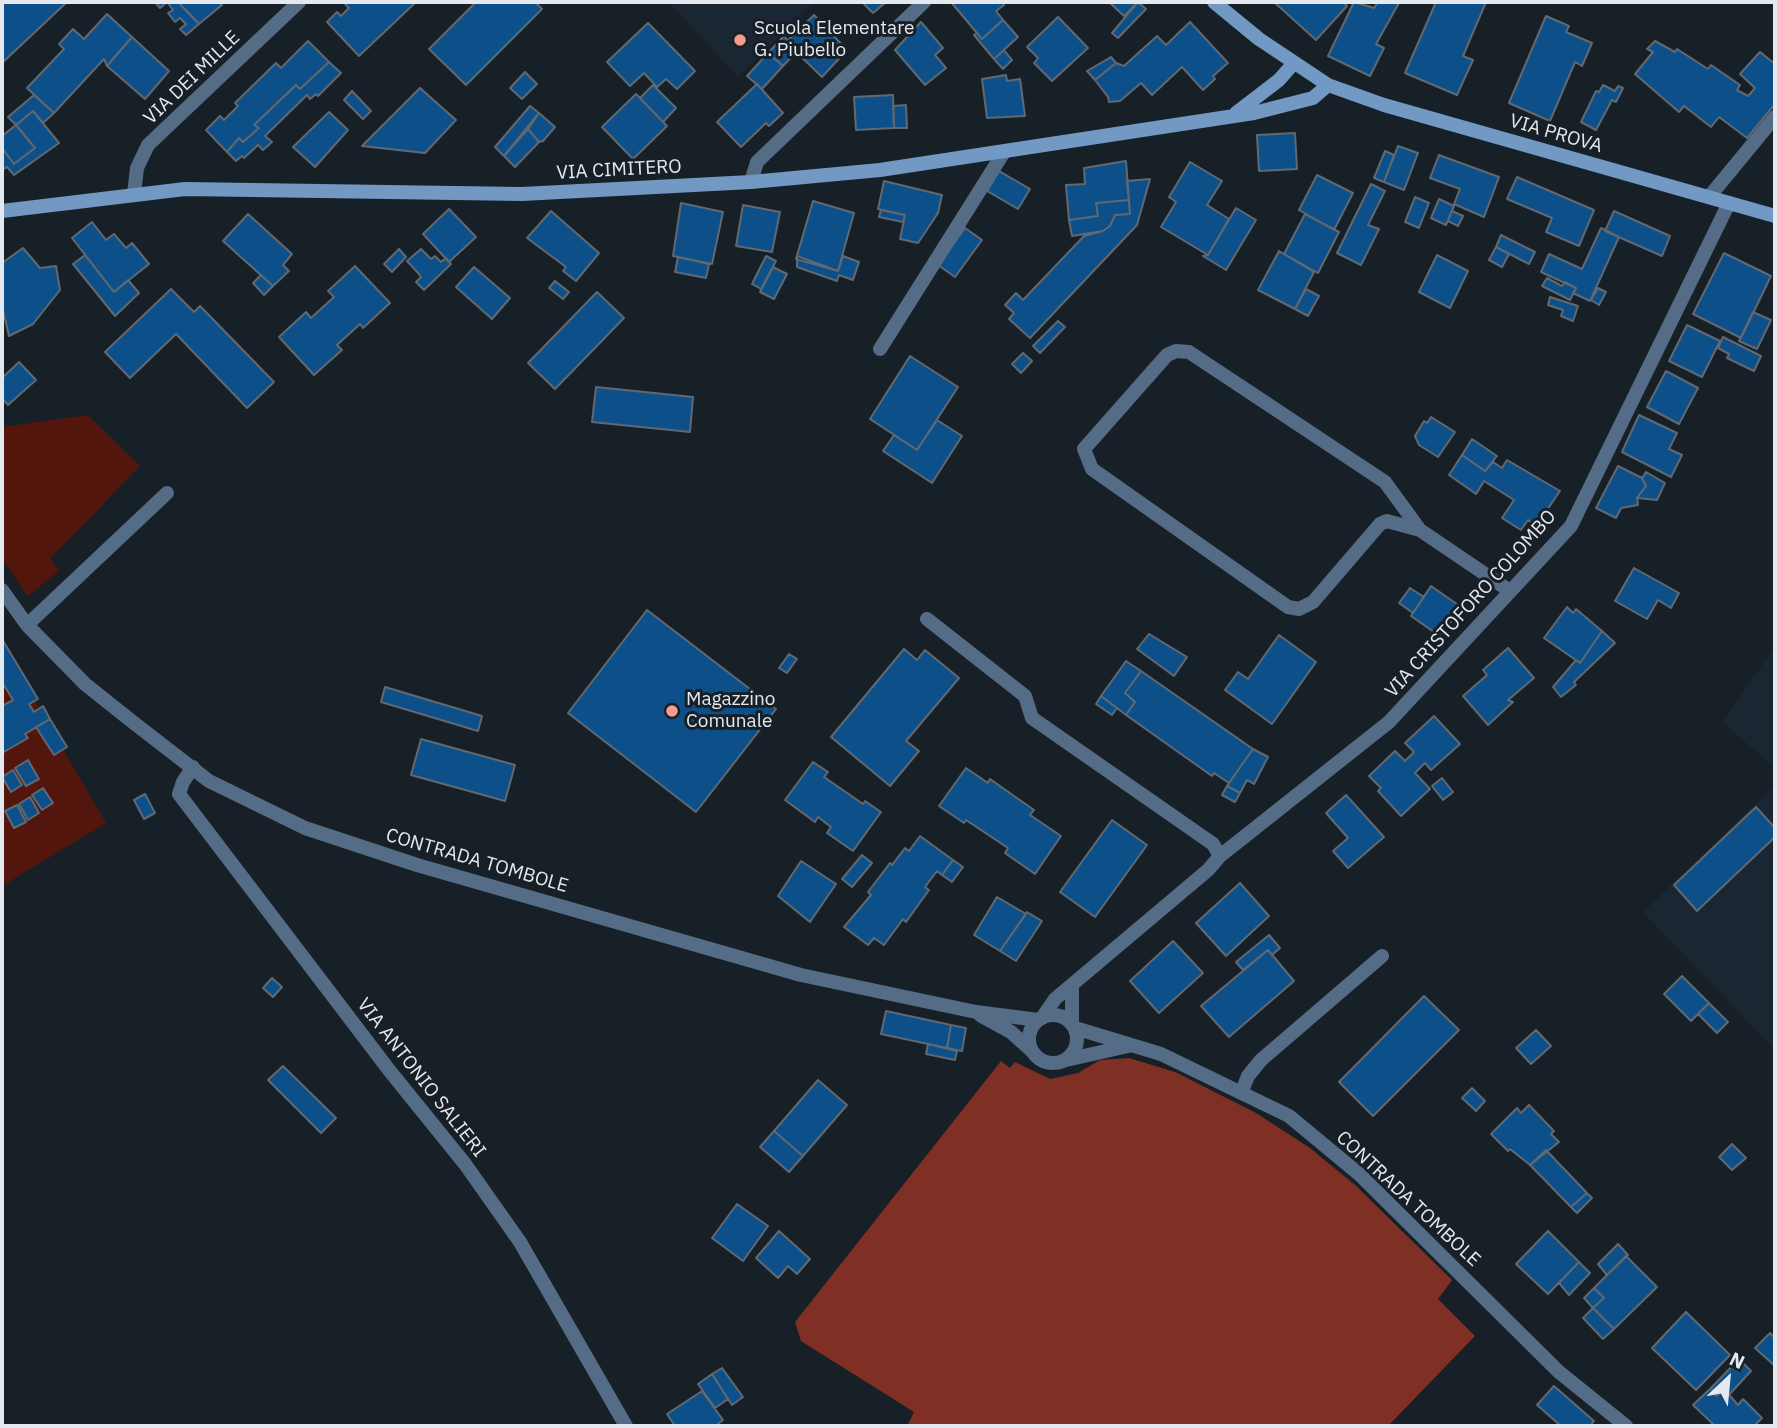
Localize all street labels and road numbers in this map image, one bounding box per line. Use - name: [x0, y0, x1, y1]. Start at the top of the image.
- street label: VIA DEI MILLE: [139, 26, 245, 130]
- street label: VIA PROVA: [1507, 110, 1605, 158]
- street label: VIA CIMITERO: [556, 155, 682, 185]
- street label: VIA CRISTOFORO COLOMBO: [1381, 506, 1561, 702]
- street label: CONTRADA TOMBOLE: [383, 824, 571, 898]
- street label: VIA ANTONIO SALIERI: [352, 994, 490, 1162]
- street label: CONTRADA TOMBOLE: [1331, 1126, 1485, 1272]

